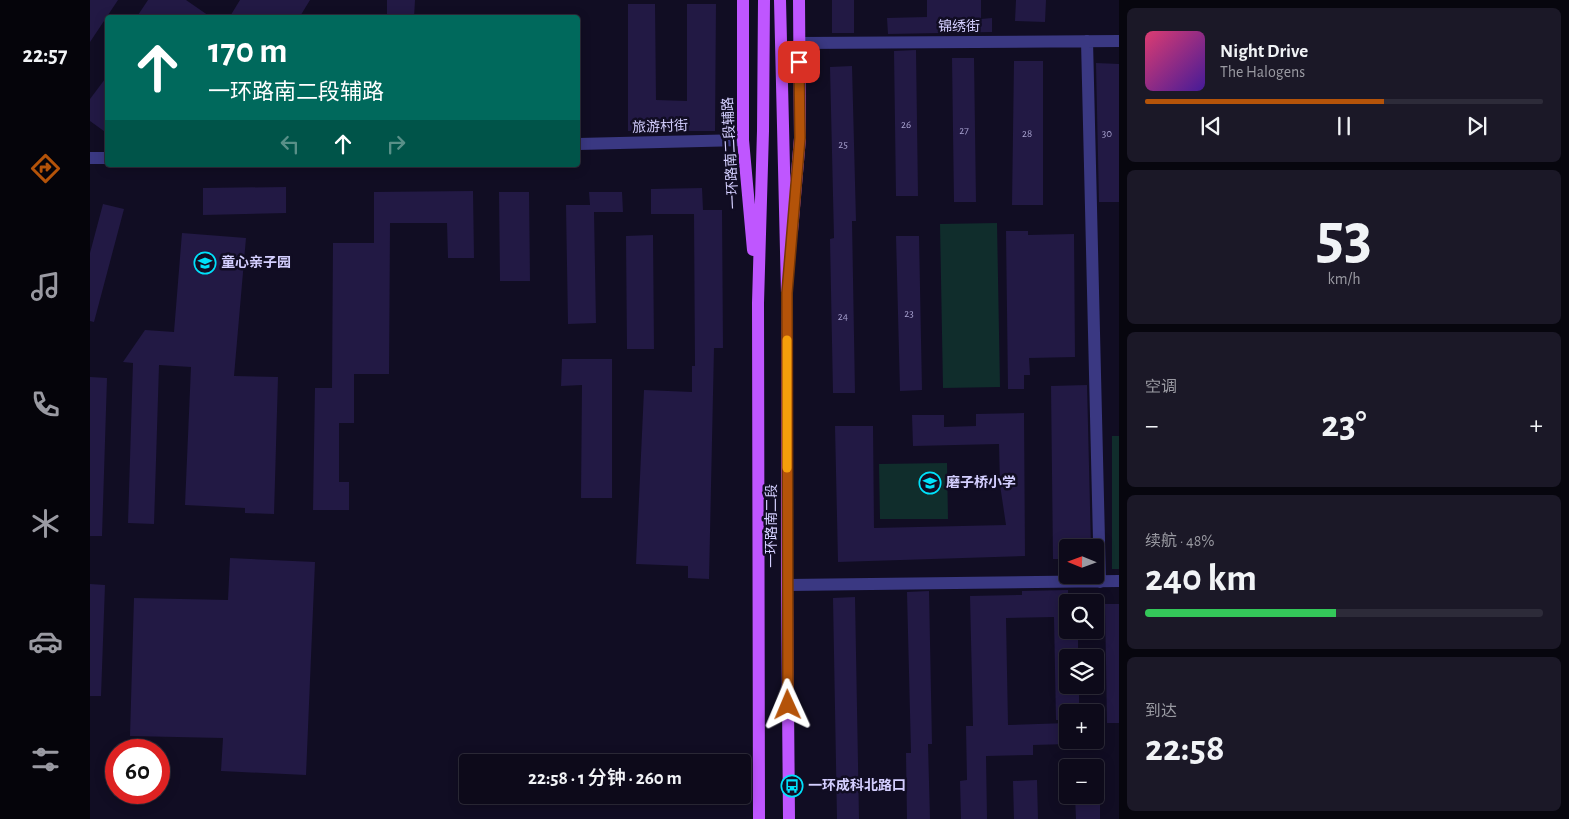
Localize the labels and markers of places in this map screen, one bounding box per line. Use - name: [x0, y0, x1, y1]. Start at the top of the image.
- pin: [778, 41, 820, 83]
- school or university icon: 童心亲子园: [193, 251, 217, 275]
- place label: 童心亲子园: [221, 254, 291, 270]
- school or university icon: 磨子桥小学: [918, 471, 942, 495]
- place label: 磨子桥小学: [946, 474, 1016, 490]
- bus stop icon: 一环成科北路口: [780, 774, 804, 798]
- place label: 一环成科北路口: [808, 777, 906, 793]

